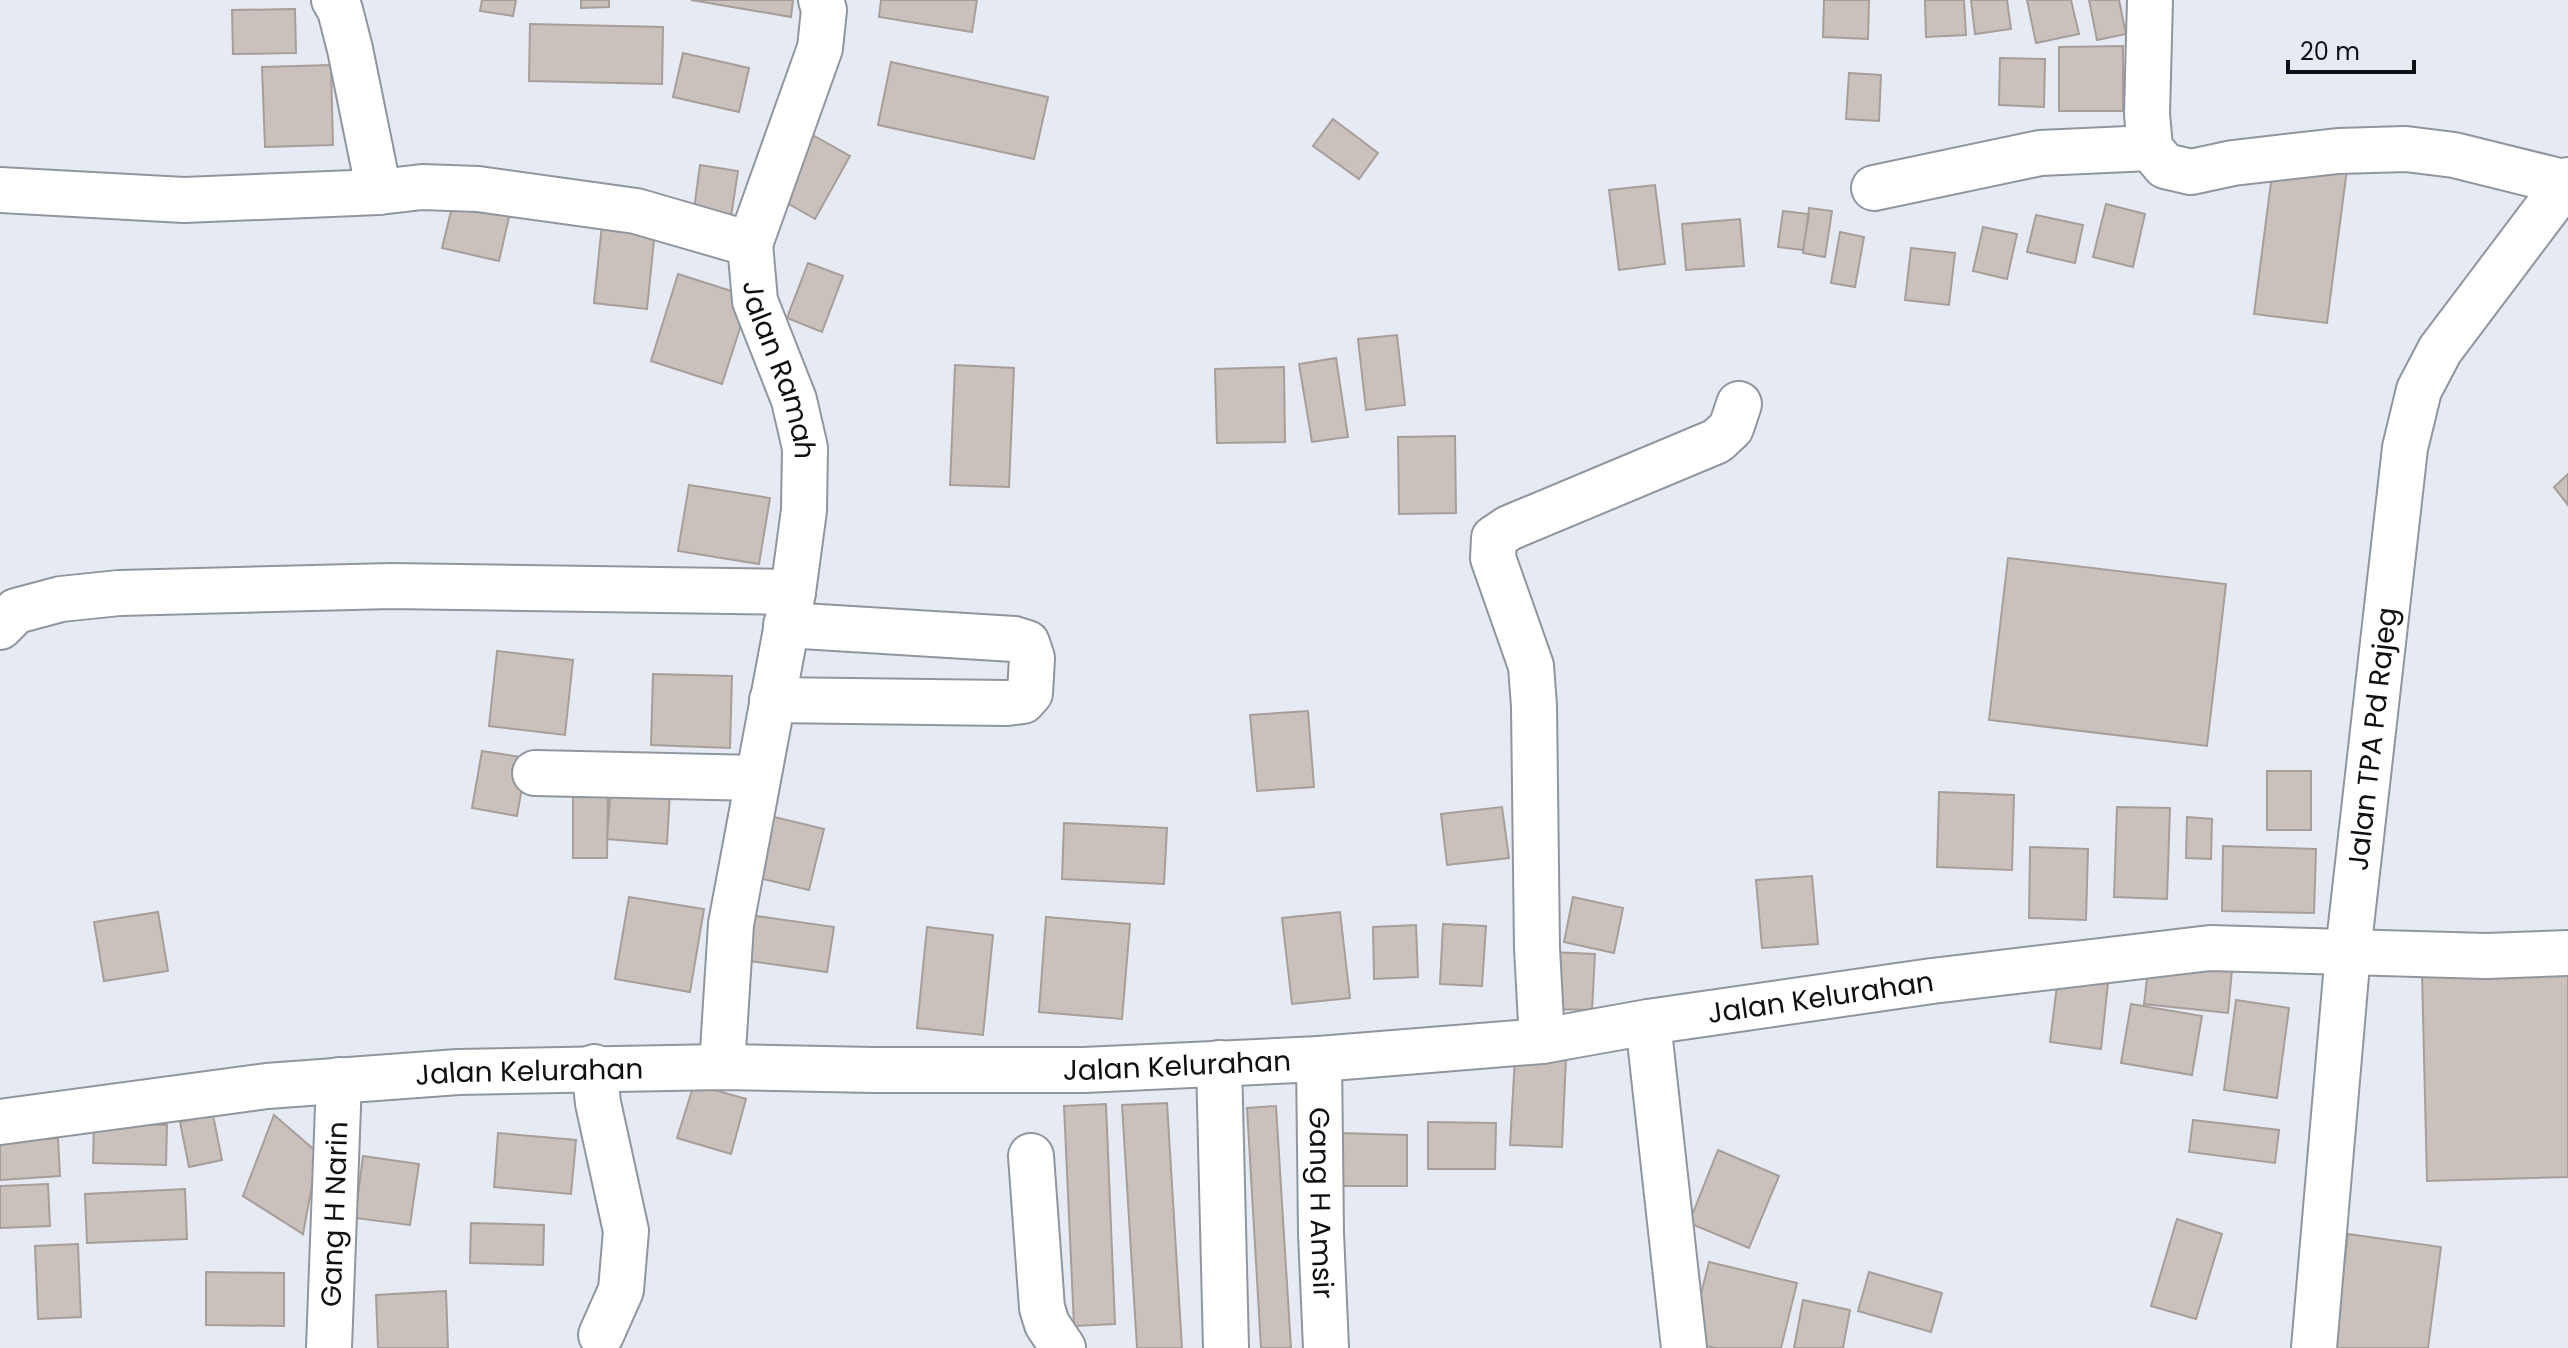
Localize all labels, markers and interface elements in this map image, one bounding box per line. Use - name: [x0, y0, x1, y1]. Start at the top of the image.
- scale bar: [2288, 24, 2414, 74]
- text: 20 m: [2300, 35, 2360, 68]
- street label: Jalan Ramah: [733, 279, 824, 459]
- street label: Jalan TPA Pd Rajeg: [2338, 605, 2407, 873]
- street label: Jalan Kelurahan: [1705, 962, 1936, 1033]
- street label: Jalan Kelurahan: [1063, 1041, 1292, 1090]
- street label: Jalan Kelurahan: [414, 1049, 643, 1095]
- street label: Gang H Amsir: [1300, 1107, 1343, 1300]
- street label: Gang H Narin: [312, 1121, 357, 1308]

